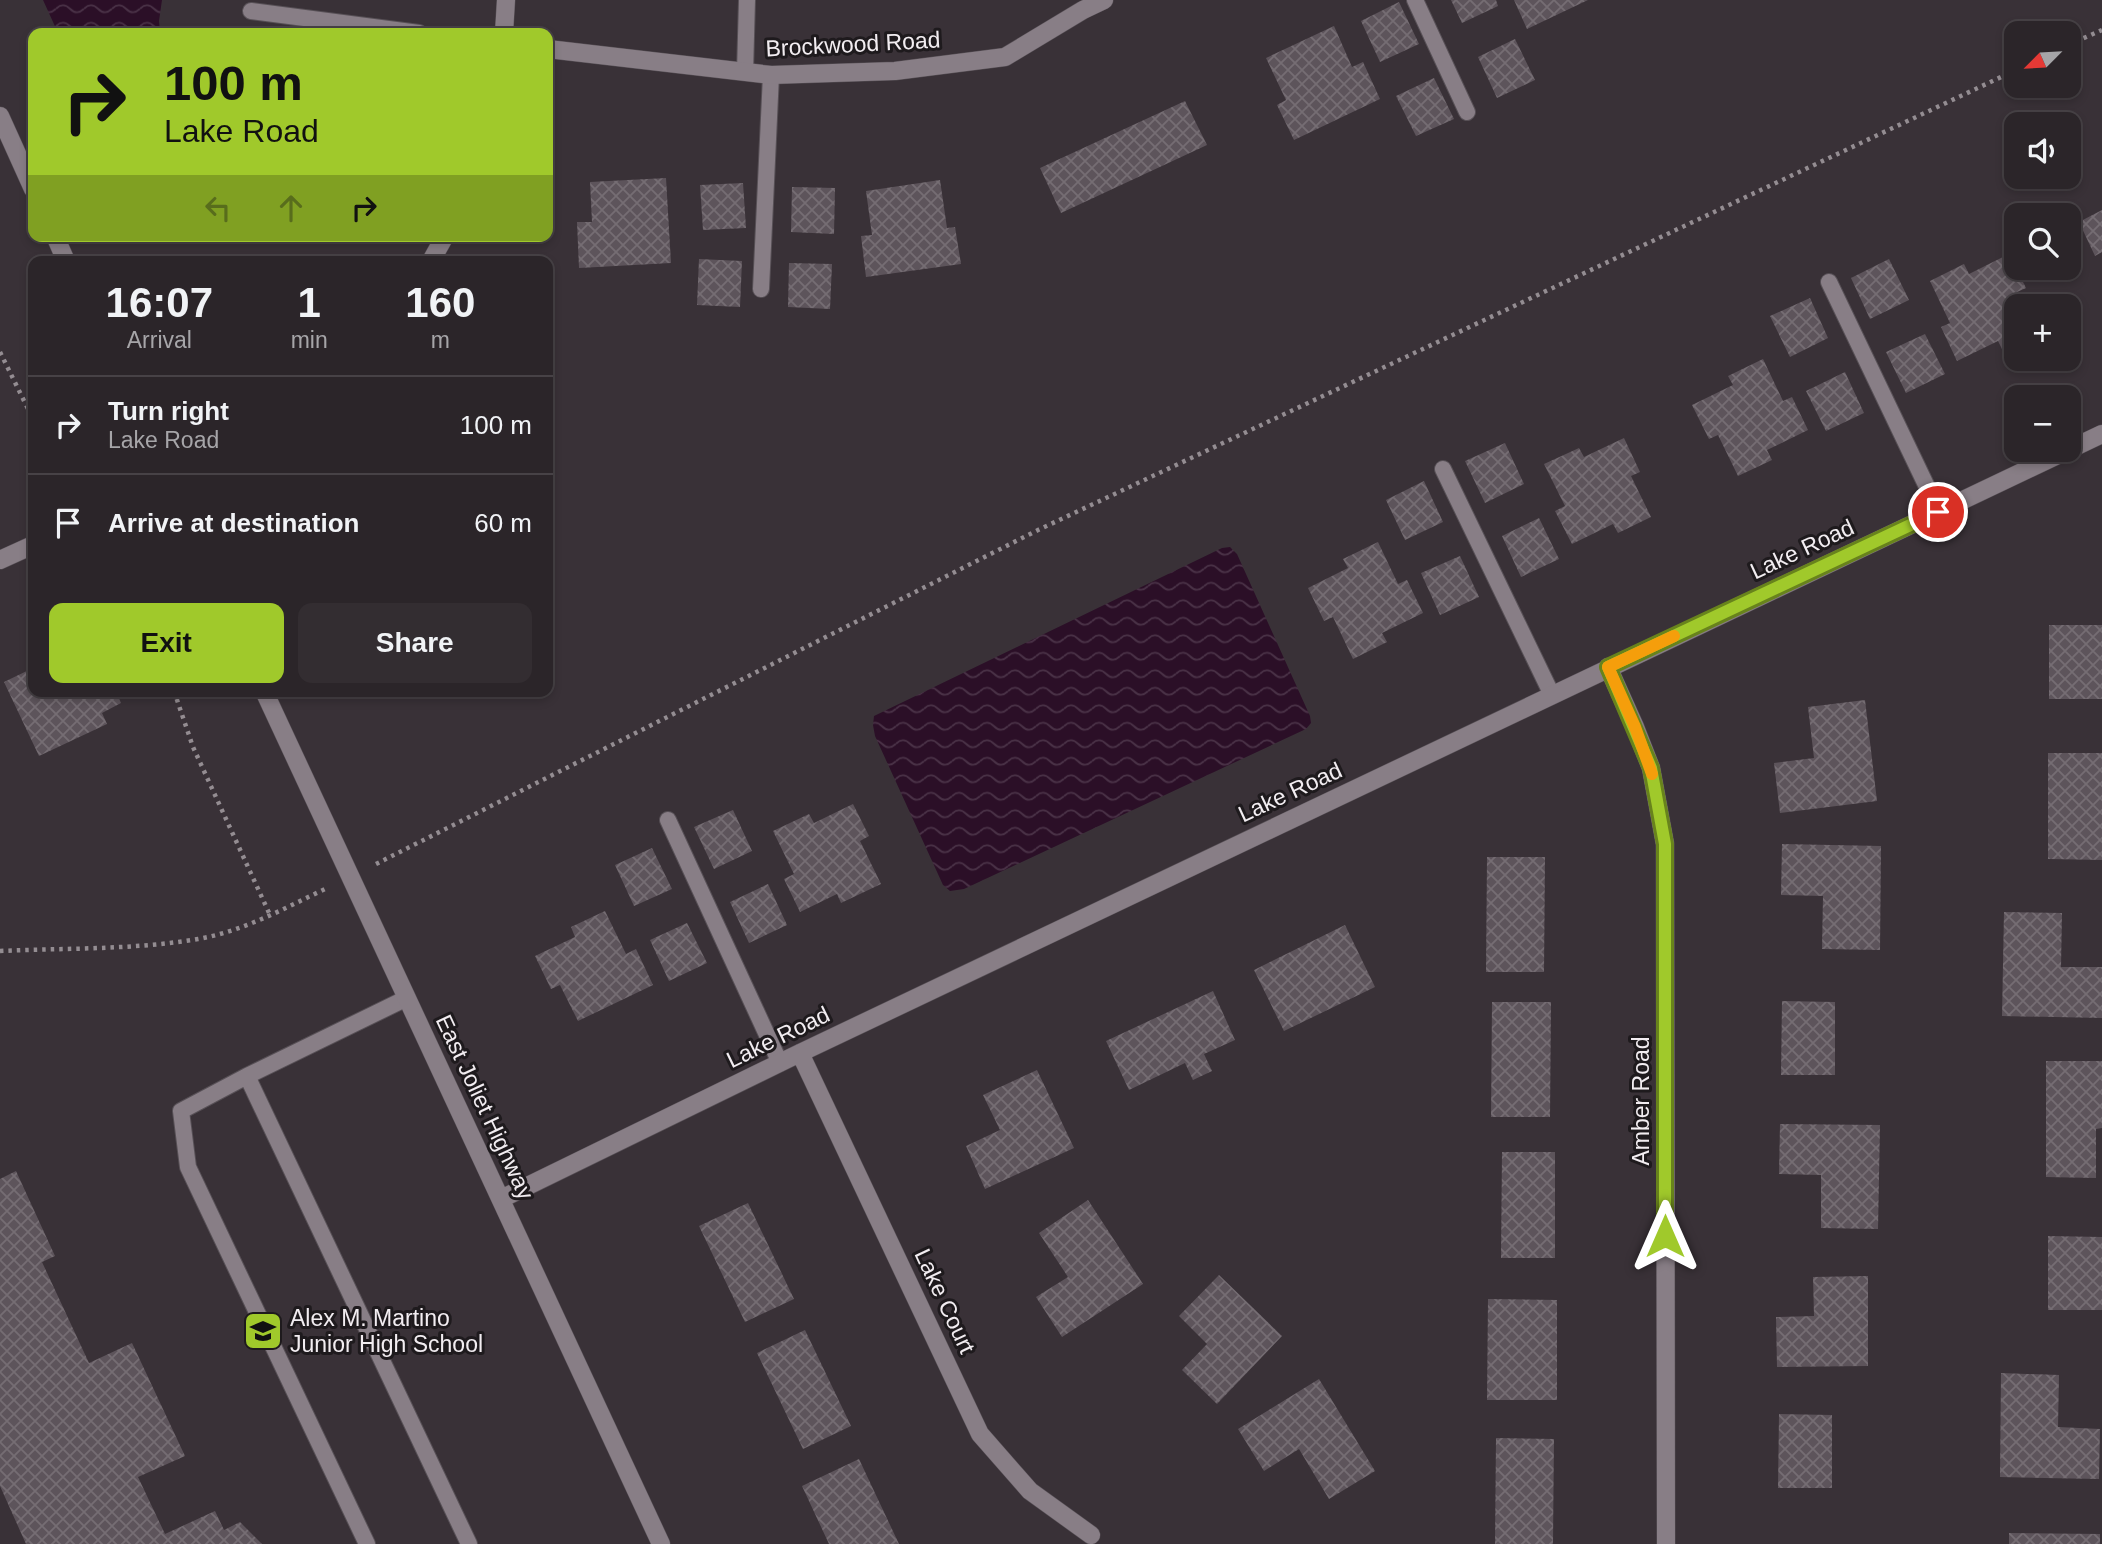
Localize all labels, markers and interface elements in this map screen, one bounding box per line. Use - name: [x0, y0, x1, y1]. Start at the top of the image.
- north arrow: [2004, 21, 2081, 98]
- map controls: [2004, 21, 2081, 462]
- street label: Brockwood Road: [765, 26, 941, 62]
- icon: right: [49, 56, 140, 147]
- text: 100 m: [164, 56, 303, 110]
- button: sound: [2004, 112, 2081, 189]
- text: Lake Road: [164, 113, 319, 149]
- icon: left: [199, 189, 237, 227]
- icon: ahead: [272, 189, 310, 227]
- icon: right: [345, 189, 383, 227]
- button: search: [2004, 203, 2081, 280]
- text: 16:07: [106, 279, 213, 326]
- text: 1: [297, 279, 321, 326]
- text: 160: [405, 279, 475, 326]
- button: +: [2004, 294, 2081, 371]
- text: Arrival: [127, 327, 192, 353]
- text: min: [291, 327, 328, 353]
- text: m: [431, 327, 450, 353]
- button: −: [2004, 385, 2081, 462]
- text: Turn right: [108, 396, 229, 426]
- icon: right: [49, 406, 87, 444]
- text: 100 m: [460, 410, 532, 440]
- text: Lake Road: [108, 427, 219, 453]
- pin: [1908, 482, 1968, 542]
- icon: arrive: [1919, 493, 1957, 531]
- icon: arrive: [49, 504, 87, 542]
- text: Arrive at destination: [108, 508, 359, 538]
- text: 60 m: [474, 508, 532, 538]
- street label: Lake Road: [1746, 514, 1858, 584]
- button: Exit: [49, 603, 284, 683]
- button: Share: [298, 603, 532, 683]
- street label: Lake Road: [1234, 757, 1346, 827]
- street label: Lake Road: [722, 1001, 834, 1073]
- street label: East Joliet Highway: [431, 1011, 539, 1204]
- street label: Amber Road: [1628, 1036, 1654, 1166]
- position arrow: [1628, 1199, 1702, 1273]
- street label: Lake Court: [909, 1245, 981, 1358]
- place label: Alex M. Martino Junior High School: [290, 1305, 483, 1357]
- school or university icon: Alex M. Martino Junior High School: [242, 1310, 284, 1352]

